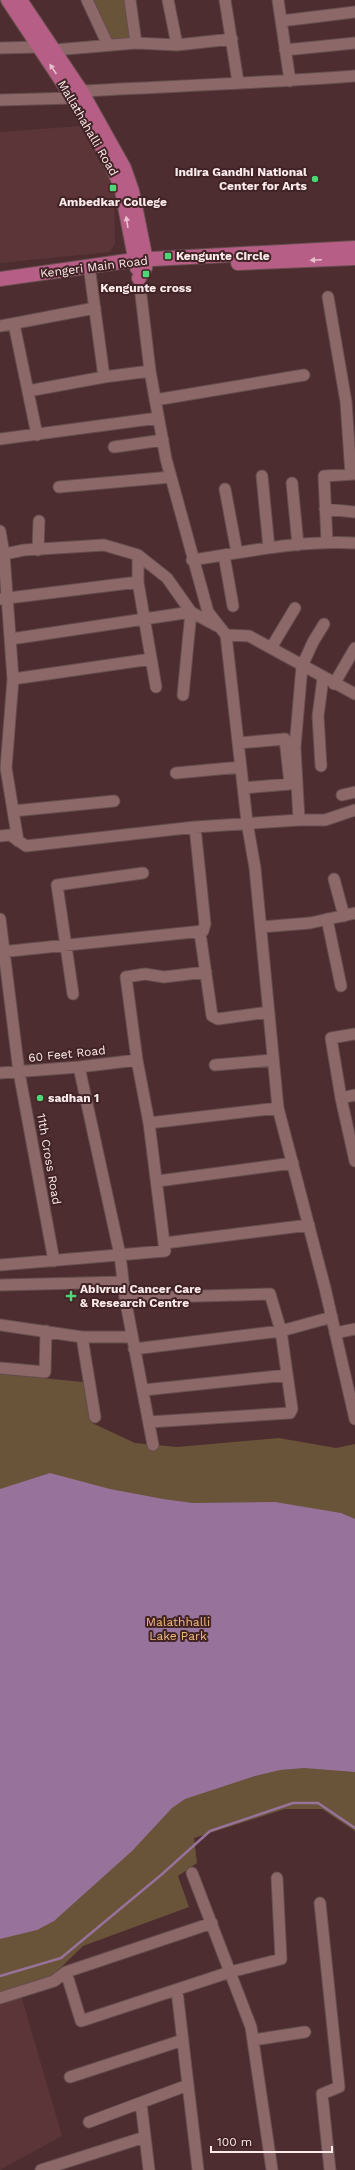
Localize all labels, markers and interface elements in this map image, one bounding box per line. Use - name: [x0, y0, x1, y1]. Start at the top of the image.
- one-way arrow: [49, 64, 57, 74]
- street label: Mallathahalli Road: [55, 78, 121, 178]
- place label: Indira Gandhi National Center for Arts: [175, 165, 308, 193]
- marker: Indira Gandhi National Center for Arts: [310, 174, 320, 184]
- marker: Ambedkar College: [108, 183, 118, 193]
- place label: Ambedkar College: [59, 195, 167, 209]
- one-way arrow: [124, 216, 130, 228]
- place label: Kengunte Circle: [176, 249, 270, 263]
- marker: Kengunte Circle: [163, 251, 173, 261]
- street label: Kengeri Main Road: [39, 253, 149, 281]
- one-way arrow: [310, 256, 322, 263]
- marker: Kengunte cross: [141, 269, 151, 279]
- place label: Kengunte cross: [100, 281, 192, 295]
- street label: 60 Feet Road: [28, 1043, 106, 1065]
- place label: sadhan 1: [48, 1091, 99, 1105]
- marker: sadhan 1: [35, 1093, 45, 1103]
- street label: 11th Cross Road: [34, 1112, 64, 1206]
- place label: Abivrud Cancer Care & Research Centre: [80, 1282, 201, 1310]
- marker: Abivrud Cancer Care & Research Centre: [65, 1290, 77, 1302]
- park label: Malathhalli Lake Park: [146, 1615, 210, 1643]
- scale bar: [211, 2128, 332, 2154]
- text: 100 m: [217, 2135, 252, 2149]

